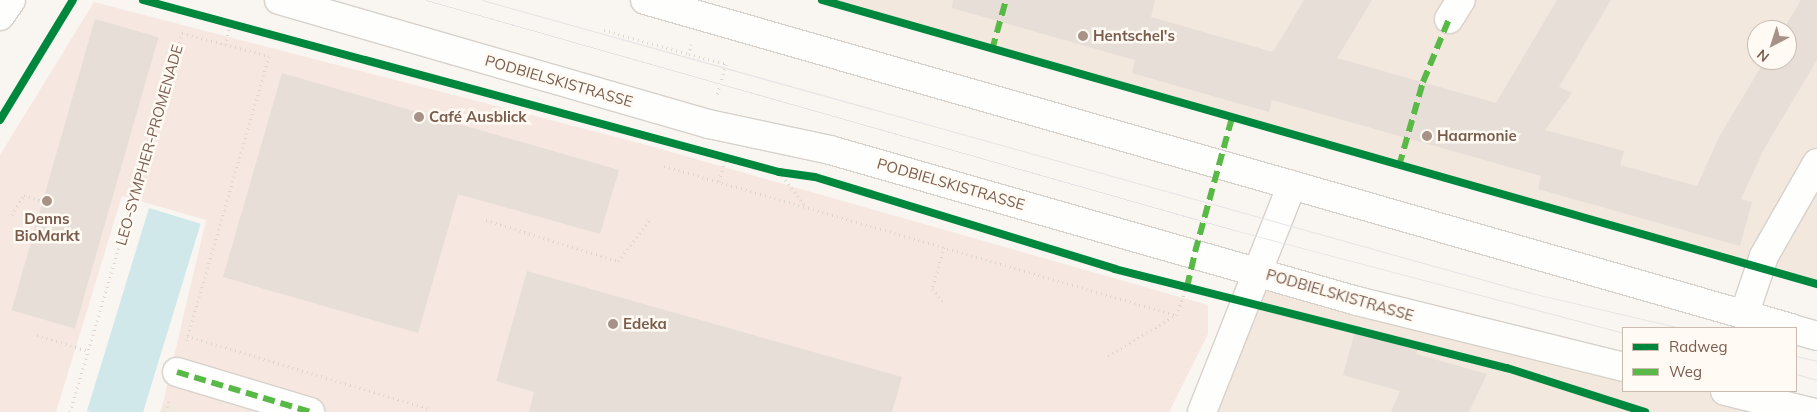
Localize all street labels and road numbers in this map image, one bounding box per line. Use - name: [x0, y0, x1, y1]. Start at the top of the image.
- street label: LEO-SYMPHER-PROMENADE: [112, 42, 186, 248]
- street label: PODBIELSKISTRASSE: [483, 51, 635, 111]
- street label: PODBIELSKISTRASSE: [875, 154, 1027, 214]
- street label: PODBIELSKISTRASSE: [1264, 265, 1416, 325]

